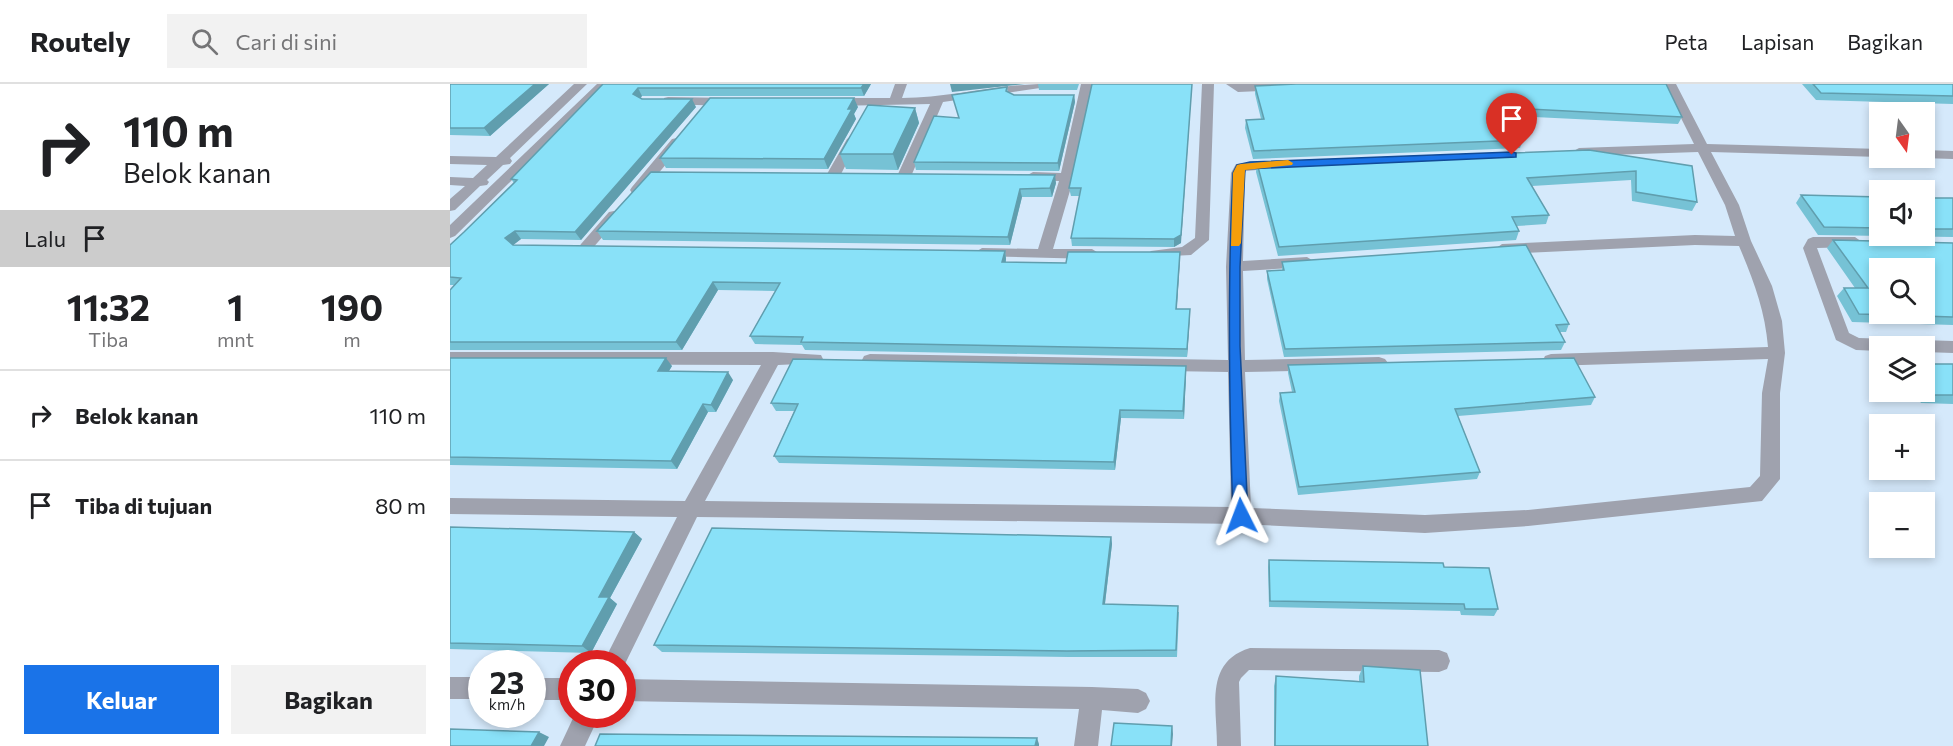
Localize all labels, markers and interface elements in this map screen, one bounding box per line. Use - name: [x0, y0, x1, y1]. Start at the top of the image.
- search box: [167, 14, 587, 68]
- text: Routely: [30, 24, 131, 58]
- icon: search: [188, 25, 221, 58]
- text: Cari di sini: [236, 28, 337, 55]
- text: Peta: [1665, 29, 1708, 54]
- text: Lapisan: [1741, 29, 1814, 54]
- text: Bagikan: [1847, 29, 1923, 54]
- pin: [1486, 93, 1537, 155]
- icon: arrive: [1495, 102, 1528, 135]
- north arrow: [1869, 102, 1935, 168]
- map controls: [1869, 102, 1935, 558]
- text: 110 m: [123, 104, 234, 156]
- icon: right: [24, 108, 102, 186]
- text: Belok kanan: [123, 156, 271, 189]
- button: sound: [1869, 180, 1935, 246]
- icon: arrive: [78, 222, 111, 255]
- text: Lalu: [24, 225, 66, 252]
- button: search: [1869, 258, 1935, 324]
- text: 11:32: [67, 284, 150, 328]
- text: 1: [227, 284, 244, 328]
- text: 190: [321, 284, 383, 328]
- text: Tiba: [88, 327, 129, 351]
- text: mnt: [217, 327, 254, 351]
- text: m: [343, 327, 361, 351]
- button: layers: [1869, 336, 1935, 402]
- icon: right: [24, 399, 57, 432]
- text: Belok kanan: [75, 402, 198, 429]
- text: 110 m: [369, 402, 426, 429]
- button: +: [1869, 414, 1935, 480]
- position arrow: [1209, 484, 1273, 548]
- icon: arrive: [24, 489, 57, 522]
- text: Tiba di tujuan: [75, 492, 212, 519]
- text: 80 m: [375, 492, 426, 519]
- button: −: [1869, 492, 1935, 558]
- speed limit sign: 30: [558, 650, 636, 728]
- text: 23: [490, 663, 524, 700]
- button: Keluar: [24, 665, 219, 734]
- button: Bagikan: [231, 665, 426, 734]
- text: km/h: [489, 695, 525, 713]

